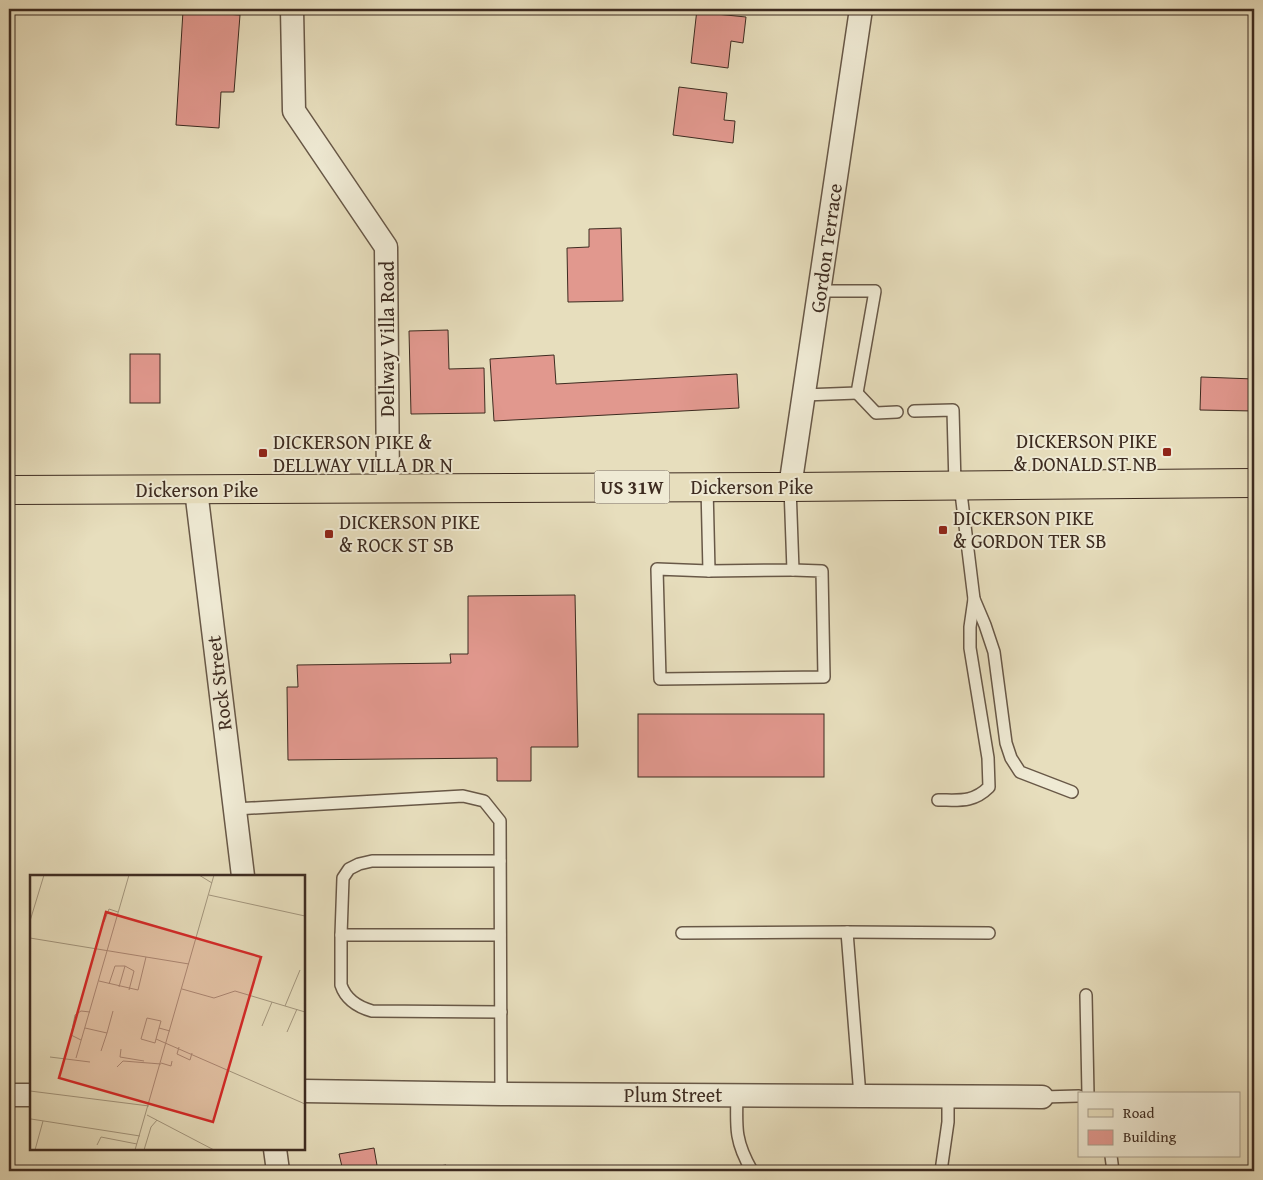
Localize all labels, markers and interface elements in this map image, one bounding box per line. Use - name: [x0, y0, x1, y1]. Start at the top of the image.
- street label: Gordon Terrace: [802, 181, 849, 315]
- street label: Dellway Villa Road: [372, 261, 401, 417]
- place label: DICKERSON PIKE & DONALD ST NB: [1013, 426, 1157, 478]
- place label: DICKERSON PIKE & DELLWAY VILLA DR N: [273, 427, 453, 479]
- marker: DICKERSON PIKE & DONALD ST NB: [1161, 446, 1173, 458]
- marker: DICKERSON PIKE & DELLWAY VILLA DR N: [257, 447, 269, 459]
- road number: US 31W: [594, 471, 670, 504]
- street label: Dickerson Pike: [691, 472, 814, 501]
- street label: Dickerson Pike: [136, 475, 259, 504]
- place label: DICKERSON PIKE & GORDON TER SB: [953, 503, 1107, 555]
- place label: DICKERSON PIKE & ROCK ST SB: [339, 507, 480, 559]
- marker: DICKERSON PIKE & GORDON TER SB: [937, 524, 949, 536]
- marker: DICKERSON PIKE & ROCK ST SB: [323, 528, 335, 540]
- street label: Rock Street: [198, 634, 239, 732]
- inset map: [30, 875, 305, 1150]
- street label: Plum Street: [624, 1080, 722, 1109]
- legend: [1078, 1092, 1240, 1158]
- text: Road: [1123, 1102, 1154, 1123]
- text: Building: [1123, 1126, 1177, 1147]

